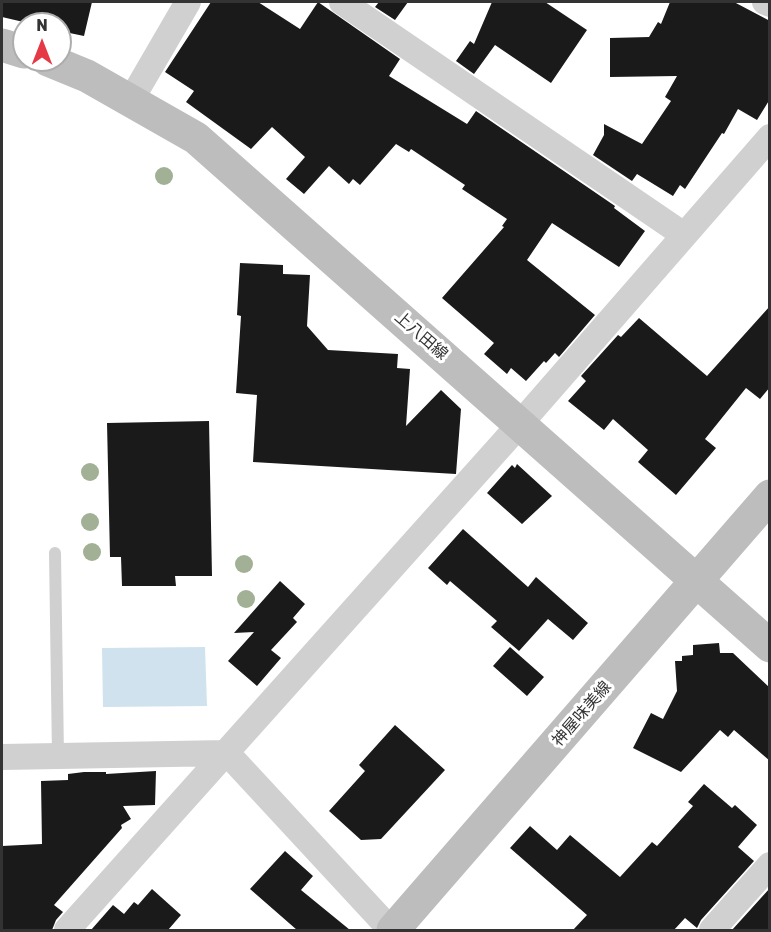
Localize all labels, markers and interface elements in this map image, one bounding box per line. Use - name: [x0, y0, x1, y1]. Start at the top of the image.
- north arrow: [12, 12, 72, 72]
- text: N: [36, 16, 48, 35]
- street label: 上八田線: [391, 308, 451, 364]
- street label: 神屋味美線: [549, 678, 615, 750]

